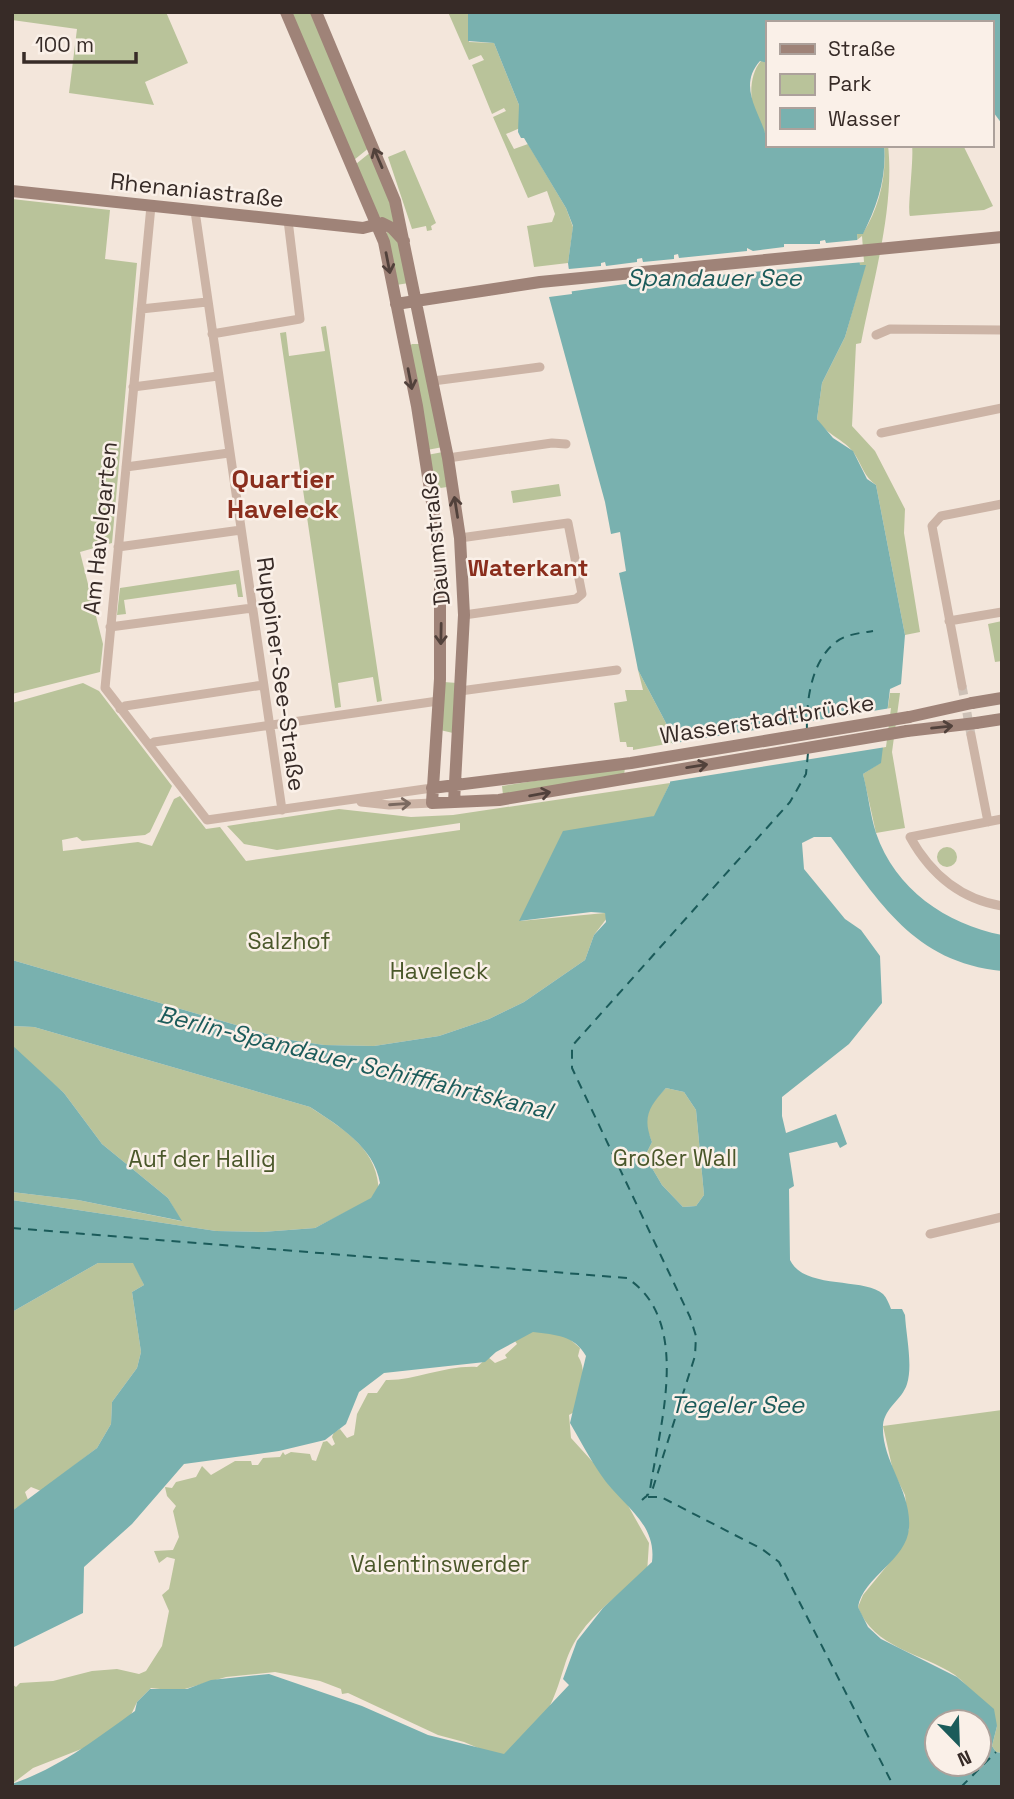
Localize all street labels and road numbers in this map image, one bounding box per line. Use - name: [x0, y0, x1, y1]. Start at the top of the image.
- street label: Rhenaniastraße: [109, 166, 285, 214]
- street label: Am Havelgarten: [76, 440, 124, 616]
- street label: Daumstraße: [413, 471, 457, 607]
- street label: Ruppiner-See-Straße: [250, 555, 312, 793]
- street label: Wasserstadtbrücke: [658, 687, 876, 751]

